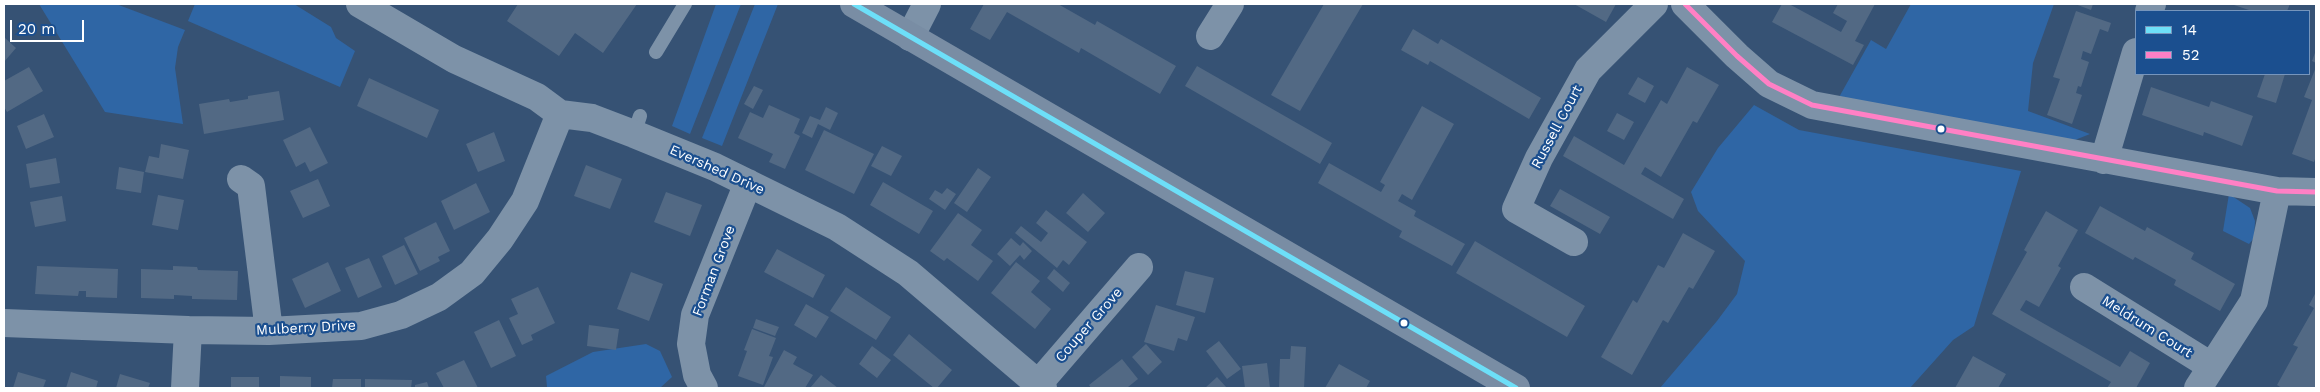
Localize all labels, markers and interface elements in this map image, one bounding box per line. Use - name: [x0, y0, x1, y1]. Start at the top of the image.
- scale bar: [12, 10, 86, 42]
- legend: [2135, 10, 2310, 75]
- text: 20 m: [18, 20, 56, 38]
- text: 14: [2182, 21, 2197, 39]
- text: 52: [2182, 46, 2199, 64]
- street label: Russell Court: [1528, 83, 1586, 171]
- unlabelled marker: [1936, 124, 1946, 134]
- street label: Evershed Drive: [667, 142, 767, 198]
- street label: Forman Grove: [689, 223, 739, 319]
- street label: Couper Grove: [1052, 284, 1126, 366]
- street label: Meldrum Court: [2099, 293, 2195, 361]
- street label: Mulberry Drive: [256, 317, 356, 339]
- unlabelled marker: [1399, 318, 1409, 328]

